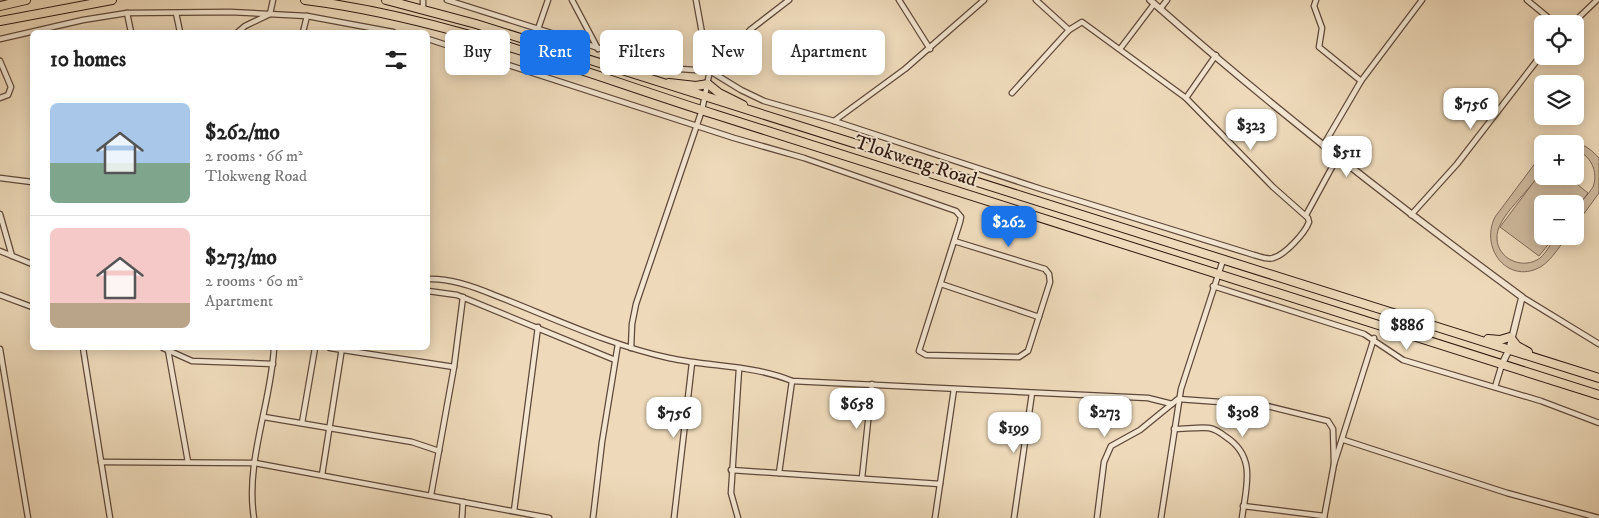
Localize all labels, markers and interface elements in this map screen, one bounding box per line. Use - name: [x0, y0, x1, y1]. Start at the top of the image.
- map controls: [1534, 15, 1584, 245]
- button: locate: [1534, 15, 1584, 65]
- chip: Buy: [445, 30, 510, 75]
- chip: Rent: [520, 30, 590, 75]
- chip: Filters: [600, 30, 683, 75]
- chip: New: [693, 30, 762, 75]
- chip: Apartment: [772, 30, 885, 75]
- icon: filters: [382, 46, 410, 74]
- text: 10 homes: [50, 47, 126, 73]
- button: layers: [1534, 75, 1584, 125]
- pin: $756: [1441, 88, 1501, 130]
- text: $756: [1454, 94, 1488, 114]
- pin: $323: [1221, 108, 1281, 151]
- text: $323: [1237, 115, 1265, 135]
- text: $262/mo: [205, 120, 280, 146]
- icon: home: [90, 123, 150, 183]
- street label: Tlokweng Road: [851, 130, 980, 193]
- button: +: [1534, 135, 1584, 185]
- pin: $511: [1317, 136, 1377, 178]
- text: $511: [1333, 142, 1361, 162]
- text: 2 rooms · 66 m²: [205, 146, 303, 166]
- text: Tlokweng Road: [205, 166, 307, 186]
- button: −: [1534, 195, 1584, 245]
- pin: $262: [979, 206, 1039, 248]
- text: $262: [993, 212, 1025, 232]
- text: $273/mo: [205, 245, 277, 271]
- icon: home: [90, 248, 150, 308]
- text: 2 rooms · 60 m²: [205, 271, 303, 291]
- text: Apartment: [205, 291, 273, 311]
- pin: $886: [1377, 308, 1437, 351]
- text: $886: [1390, 315, 1424, 335]
- pin: $658: [827, 388, 887, 430]
- text: $658: [841, 394, 873, 414]
- pin: $756: [644, 396, 704, 439]
- pin: $273: [1075, 396, 1135, 438]
- pin: $308: [1213, 396, 1273, 438]
- text: $273: [1090, 402, 1120, 422]
- text: $308: [1227, 402, 1259, 422]
- text: $756: [657, 403, 691, 423]
- pin: $199: [984, 412, 1044, 454]
- text: $199: [999, 418, 1029, 438]

